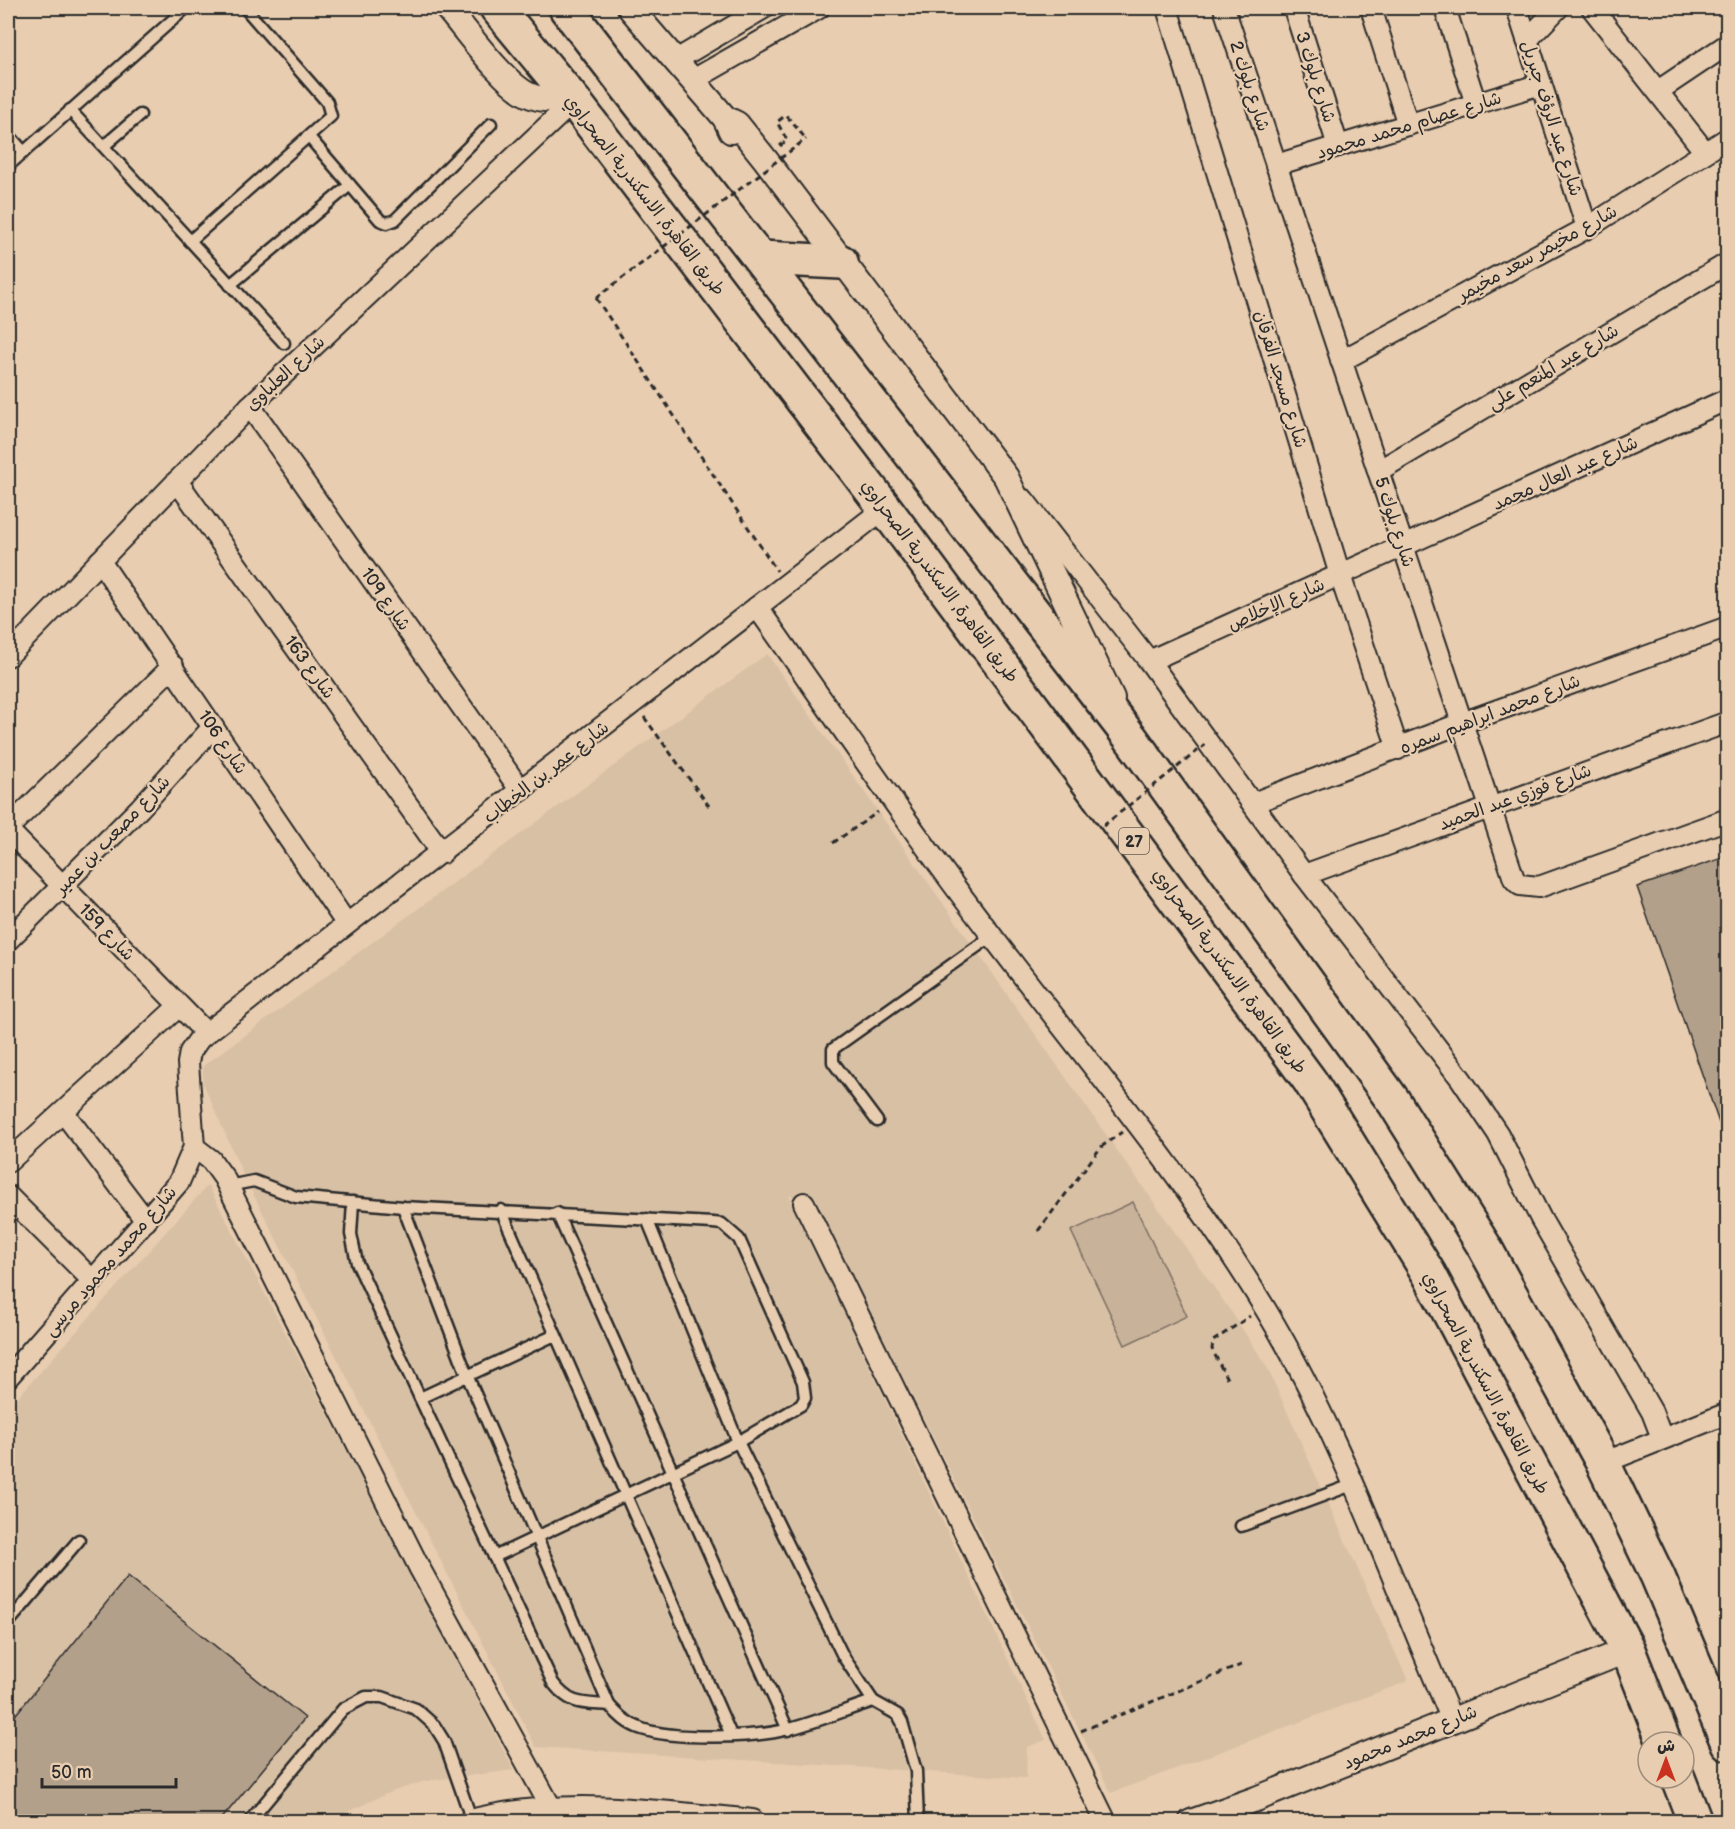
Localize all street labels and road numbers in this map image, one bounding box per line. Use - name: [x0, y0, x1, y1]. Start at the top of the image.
- street label: شارع بلوك 3: [1290, 29, 1340, 126]
- street label: شارع بلوك 2: [1224, 38, 1274, 134]
- street label: شارع عبد الرؤف جبريل: [1515, 38, 1587, 199]
- street label: شارع عصام محمد محمود: [1314, 87, 1505, 166]
- street label: طريق القاهرة, الاسكندرية الصحراوي: [558, 91, 729, 301]
- street label: شارع مخيمر سعد مخيمر: [1452, 201, 1621, 308]
- street label: شارع مسجد الفرقان: [1249, 308, 1311, 451]
- street label: شارع عبد المنعم على: [1484, 320, 1624, 417]
- street label: شارع العلباوى: [241, 331, 330, 416]
- street label: شارع عبد العال محمد: [1489, 432, 1642, 516]
- street label: شارع بلوك 5: [1369, 474, 1419, 570]
- street label: طريق القاهرة, الاسكندرية الصحراوي: [855, 476, 1023, 688]
- street label: شارع 109: [356, 564, 415, 635]
- street label: شارع الإخلاص: [1224, 574, 1328, 636]
- street label: شارع 163: [279, 632, 340, 704]
- street label: شارع محمد ابراهيم سمره: [1397, 670, 1584, 761]
- street label: شارع 106: [193, 706, 252, 779]
- street label: شارع عمر بن الخطاب: [479, 717, 614, 829]
- street label: شارع فوزي عبد الحميد: [1436, 760, 1595, 837]
- street label: شارع مصعب بن عمير: [49, 771, 175, 901]
- road number: 27: [1119, 828, 1149, 854]
- street label: طريق القاهرة, الاسكندرية الصحراوي: [1146, 865, 1311, 1079]
- street label: شارع 159: [74, 899, 139, 966]
- street label: شارع محمد محمود مرسى: [39, 1182, 182, 1341]
- street label: طريق القاهرة, الاسكندرية الصحراوي: [1416, 1269, 1553, 1499]
- street label: شارع محمد محمود: [1340, 1701, 1481, 1775]

